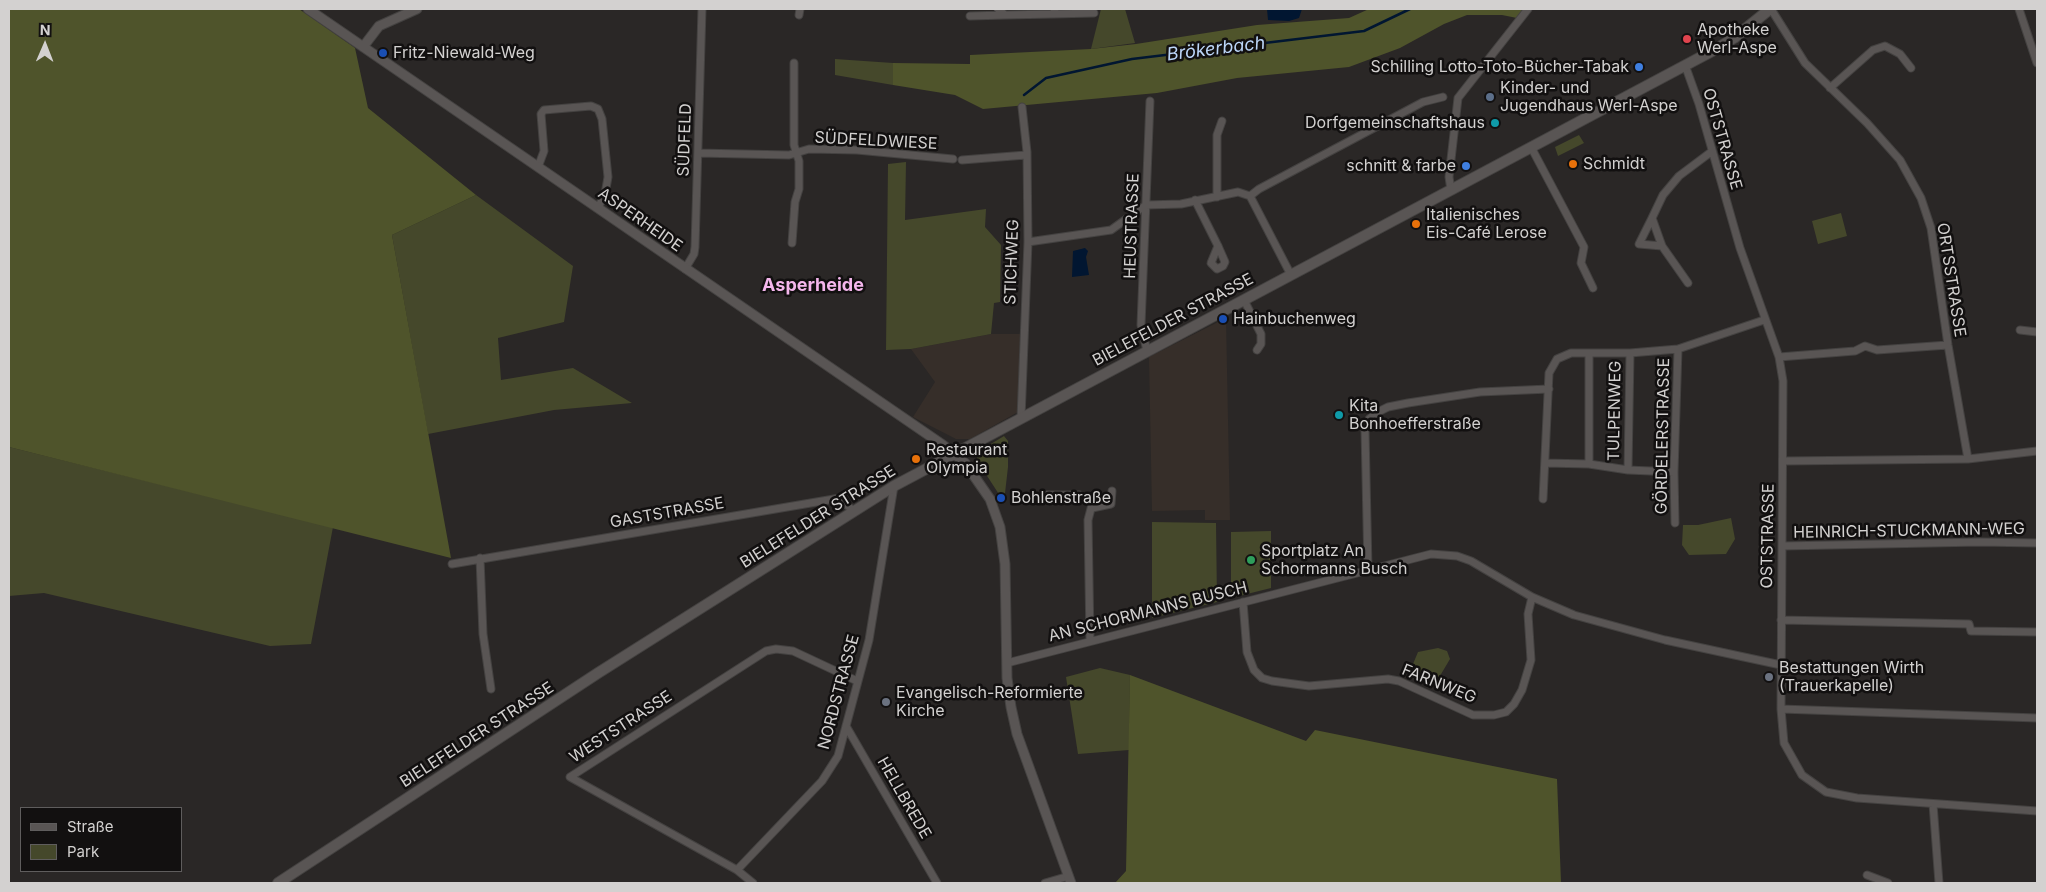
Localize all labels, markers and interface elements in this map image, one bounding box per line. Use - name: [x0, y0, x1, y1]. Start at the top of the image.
- north arrow: [20, 20, 70, 70]
- place label: Apotheke Werl-Aspe: [1697, 20, 1777, 58]
- text: N: [40, 21, 51, 38]
- water label: Brökerbach: [1166, 32, 1266, 66]
- marker: Apotheke Werl-Aspe: [1681, 33, 1693, 45]
- place label: Fritz-Niewald-Weg: [393, 43, 535, 63]
- marker: Fritz-Niewald-Weg: [377, 47, 389, 59]
- place label: Schilling Lotto-Toto-Bücher-Tabak: [1371, 57, 1629, 77]
- marker: Schilling Lotto-Toto-Bücher-Tabak: [1633, 61, 1645, 73]
- place label: Kinder- und Jugendhaus Werl-Aspe: [1500, 78, 1678, 116]
- street label: OSTSTRASSE: [1698, 86, 1746, 192]
- marker: Kinder- und Jugendhaus Werl-Aspe: [1484, 91, 1496, 103]
- street label: SÜDFELD: [674, 103, 696, 177]
- place label: Dorfgemeinschaftshaus: [1305, 113, 1485, 133]
- marker: Dorfgemeinschaftshaus: [1489, 117, 1501, 129]
- street label: SÜDFELDWIESE: [814, 128, 938, 154]
- place label: Schmidt: [1583, 154, 1645, 174]
- place label: schnitt & farbe: [1346, 156, 1456, 176]
- marker: Schmidt: [1567, 158, 1579, 170]
- marker: schnitt & farbe: [1460, 160, 1472, 172]
- street label: HEUSTRASSE: [1121, 173, 1143, 279]
- street label: ASPERHEIDE: [594, 184, 686, 256]
- place label: Italienisches Eis-Café Lerose: [1426, 205, 1547, 243]
- marker: Italienisches Eis-Café Lerose: [1410, 218, 1422, 230]
- street label: STICHWEG: [1001, 219, 1023, 305]
- street label: ORTSSTRASSE: [1933, 222, 1969, 338]
- street label: BIELEFELDER STRASSE: [1089, 269, 1257, 371]
- district label: Asperheide: [762, 275, 864, 297]
- place label: Hainbuchenweg: [1233, 309, 1356, 329]
- marker: Hainbuchenweg: [1217, 313, 1229, 325]
- street label: GÖRDELERSTRASSE: [1652, 358, 1674, 514]
- street label: TULPENWEG: [1605, 361, 1625, 461]
- place label: Kita Bonhoefferstraße: [1349, 396, 1481, 434]
- marker: Kita Bonhoefferstraße: [1333, 409, 1345, 421]
- place label: Restaurant Olympia: [926, 440, 1007, 478]
- marker: Restaurant Olympia: [910, 453, 922, 465]
- street label: BIELEFELDER STRASSE: [737, 461, 899, 573]
- street label: OSTSTRASSE: [1757, 483, 1779, 589]
- place label: Bohlenstraße: [1011, 488, 1111, 508]
- marker: Bohlenstraße: [995, 492, 1007, 504]
- street label: GASTSTRASSE: [609, 494, 725, 532]
- street label: HEINRICH-STUCKMANN-WEG: [1793, 519, 2025, 543]
- place label: Sportplatz An Schormanns Busch: [1261, 541, 1408, 579]
- marker: Sportplatz An Schormanns Busch: [1245, 554, 1257, 566]
- street label: AN SCHORMANNS BUSCH: [1046, 578, 1250, 646]
- street label: NORDSTRASSE: [814, 632, 864, 752]
- place label: Bestattungen Wirth (Trauerkapelle): [1779, 658, 1924, 696]
- street label: FARNWEG: [1399, 660, 1479, 708]
- marker: Bestattungen Wirth (Trauerkapelle): [1763, 671, 1775, 683]
- street label: BIELEFELDER STRASSE: [397, 678, 557, 792]
- place label: Evangelisch-Reformierte Kirche: [896, 683, 1083, 721]
- street label: WESTSTRASSE: [566, 687, 676, 767]
- marker: Evangelisch-Reformierte Kirche: [880, 696, 892, 708]
- street label: HELLBREDE: [873, 754, 935, 842]
- legend: [20, 807, 182, 872]
- text: Straße: [67, 817, 114, 836]
- text: Park: [67, 842, 99, 861]

